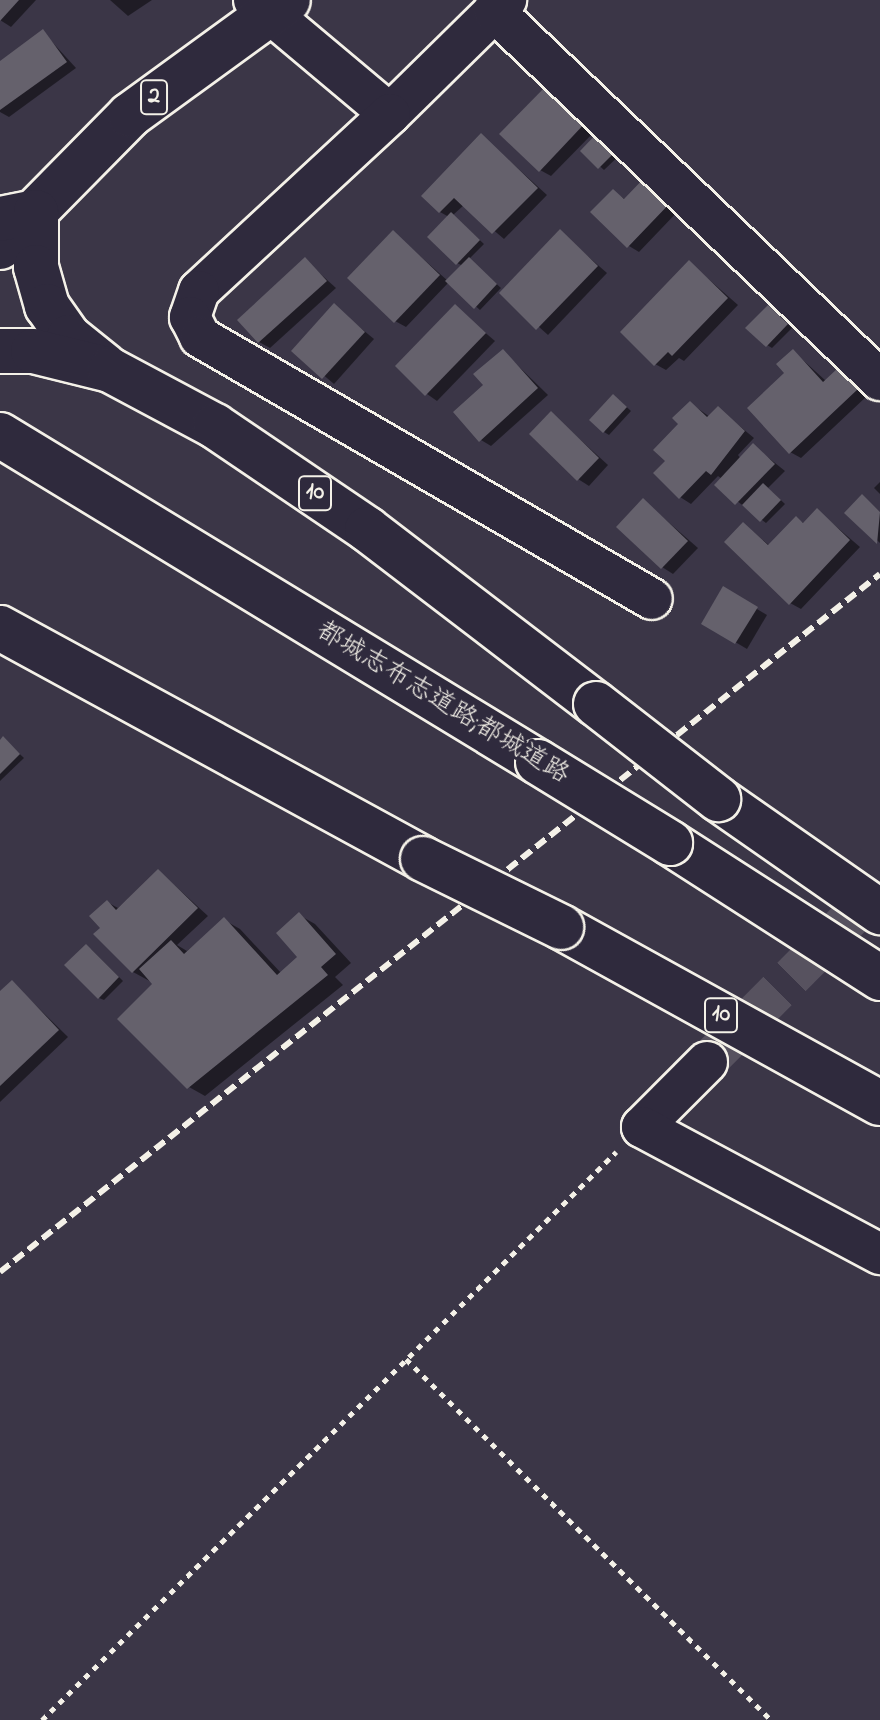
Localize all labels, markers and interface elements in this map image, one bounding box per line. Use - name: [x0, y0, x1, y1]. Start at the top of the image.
- road number: 2: [140, 77, 168, 117]
- road number: 10: [297, 473, 333, 513]
- street label: 都城志布志道路;都城道路: [310, 616, 574, 792]
- road number: 10: [703, 995, 739, 1035]

